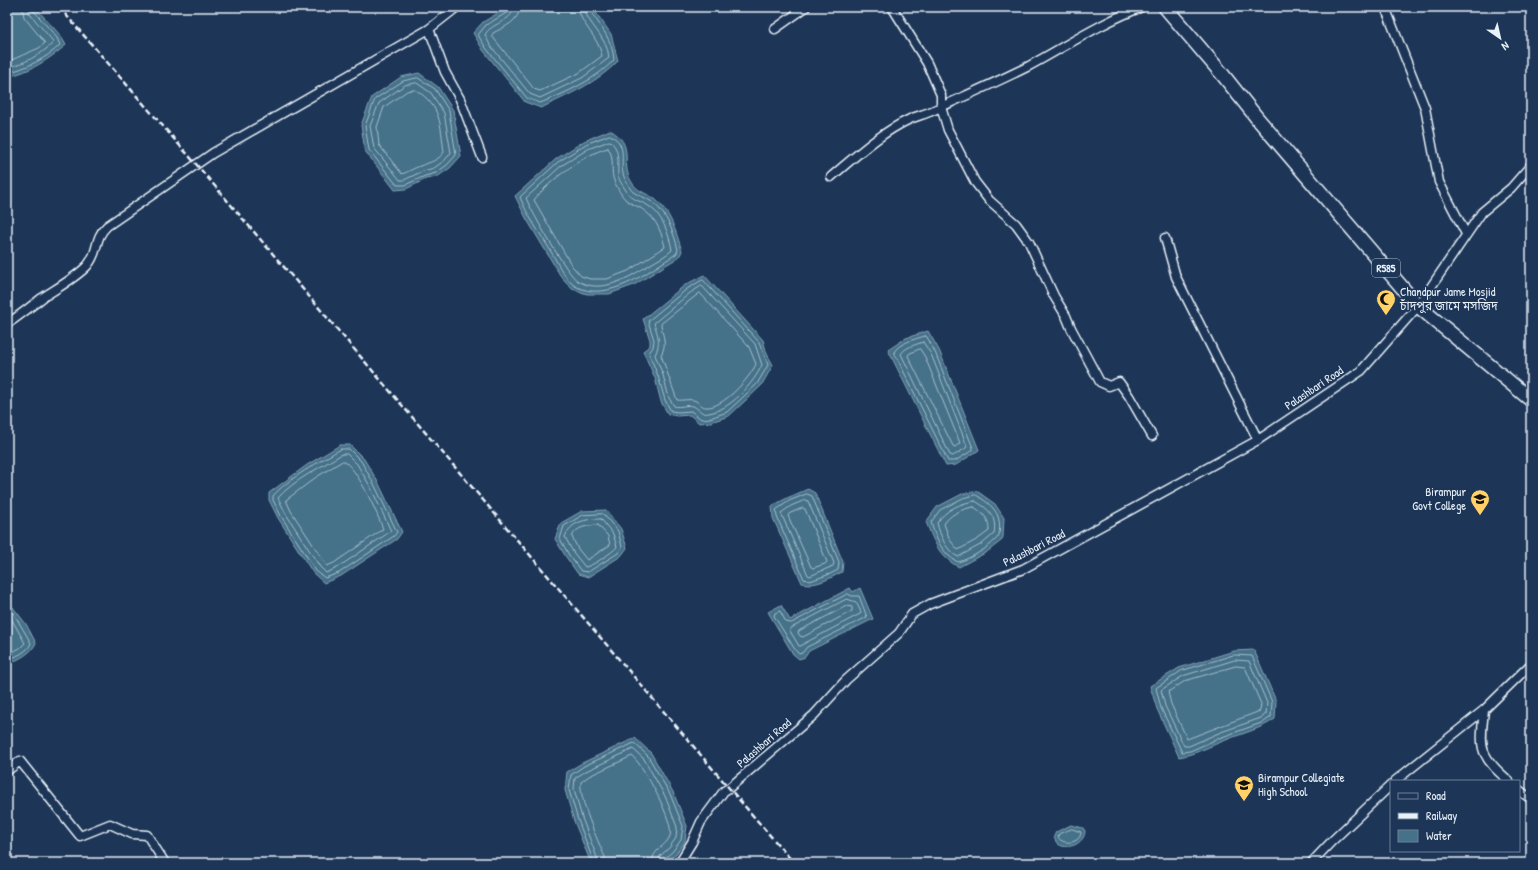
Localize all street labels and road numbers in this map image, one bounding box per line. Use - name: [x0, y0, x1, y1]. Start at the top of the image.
- road number: R585: [1372, 259, 1400, 277]
- street label: Palashbari Road: [1281, 362, 1347, 413]
- street label: Palashbari Road: [1000, 525, 1068, 570]
- street label: Palashbari Road: [733, 714, 795, 771]

